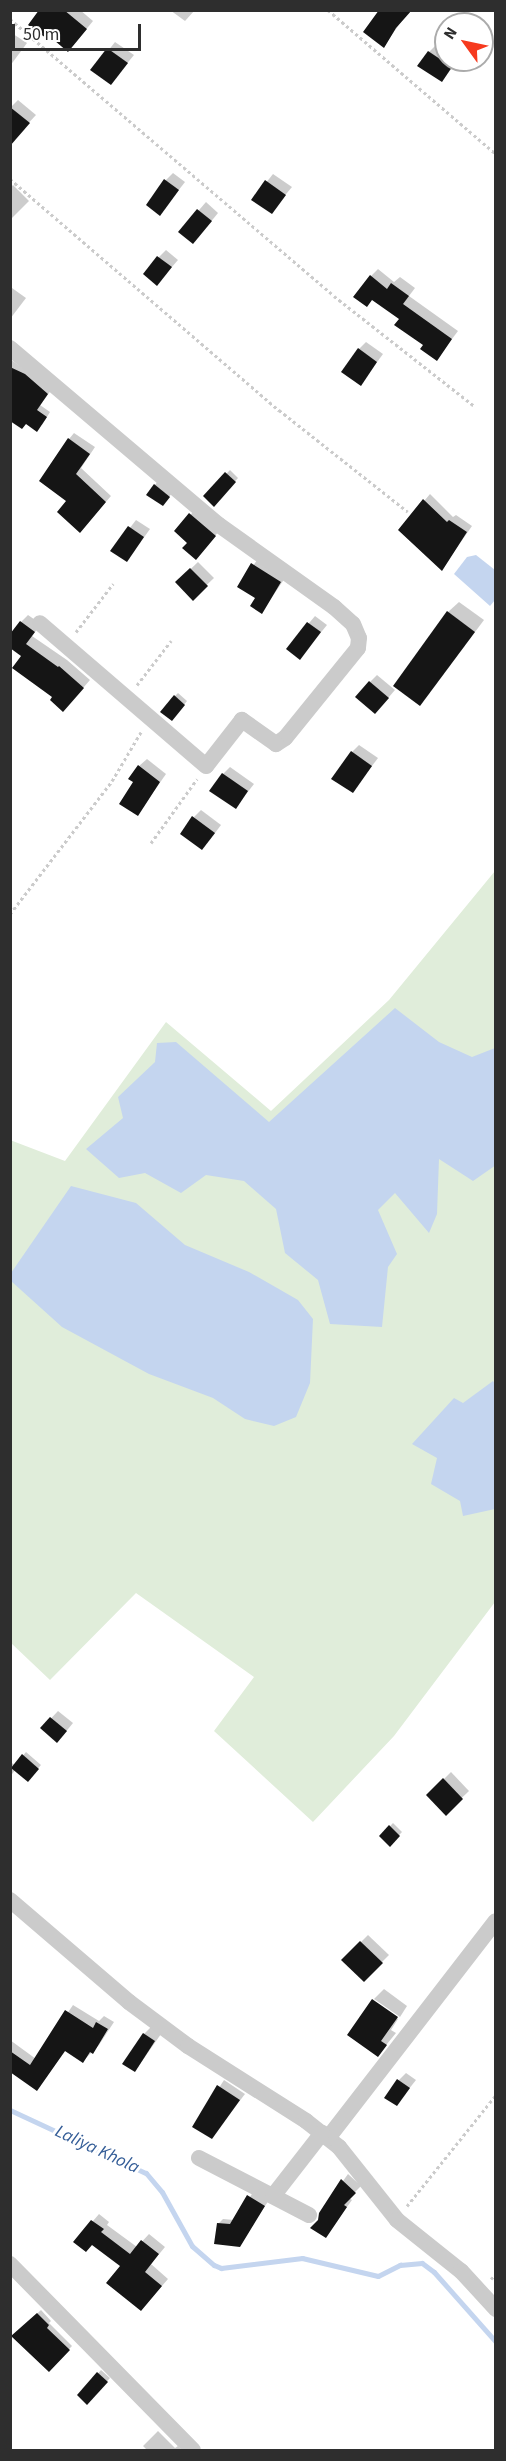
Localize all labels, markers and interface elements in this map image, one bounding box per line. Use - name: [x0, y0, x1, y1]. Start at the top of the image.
- scale bar: [15, 12, 144, 50]
- north arrow: [434, 12, 494, 72]
- text: 50 m: [23, 22, 59, 47]
- text: N: [438, 23, 463, 44]
- water label: Laliya Khola: [51, 2121, 143, 2179]

